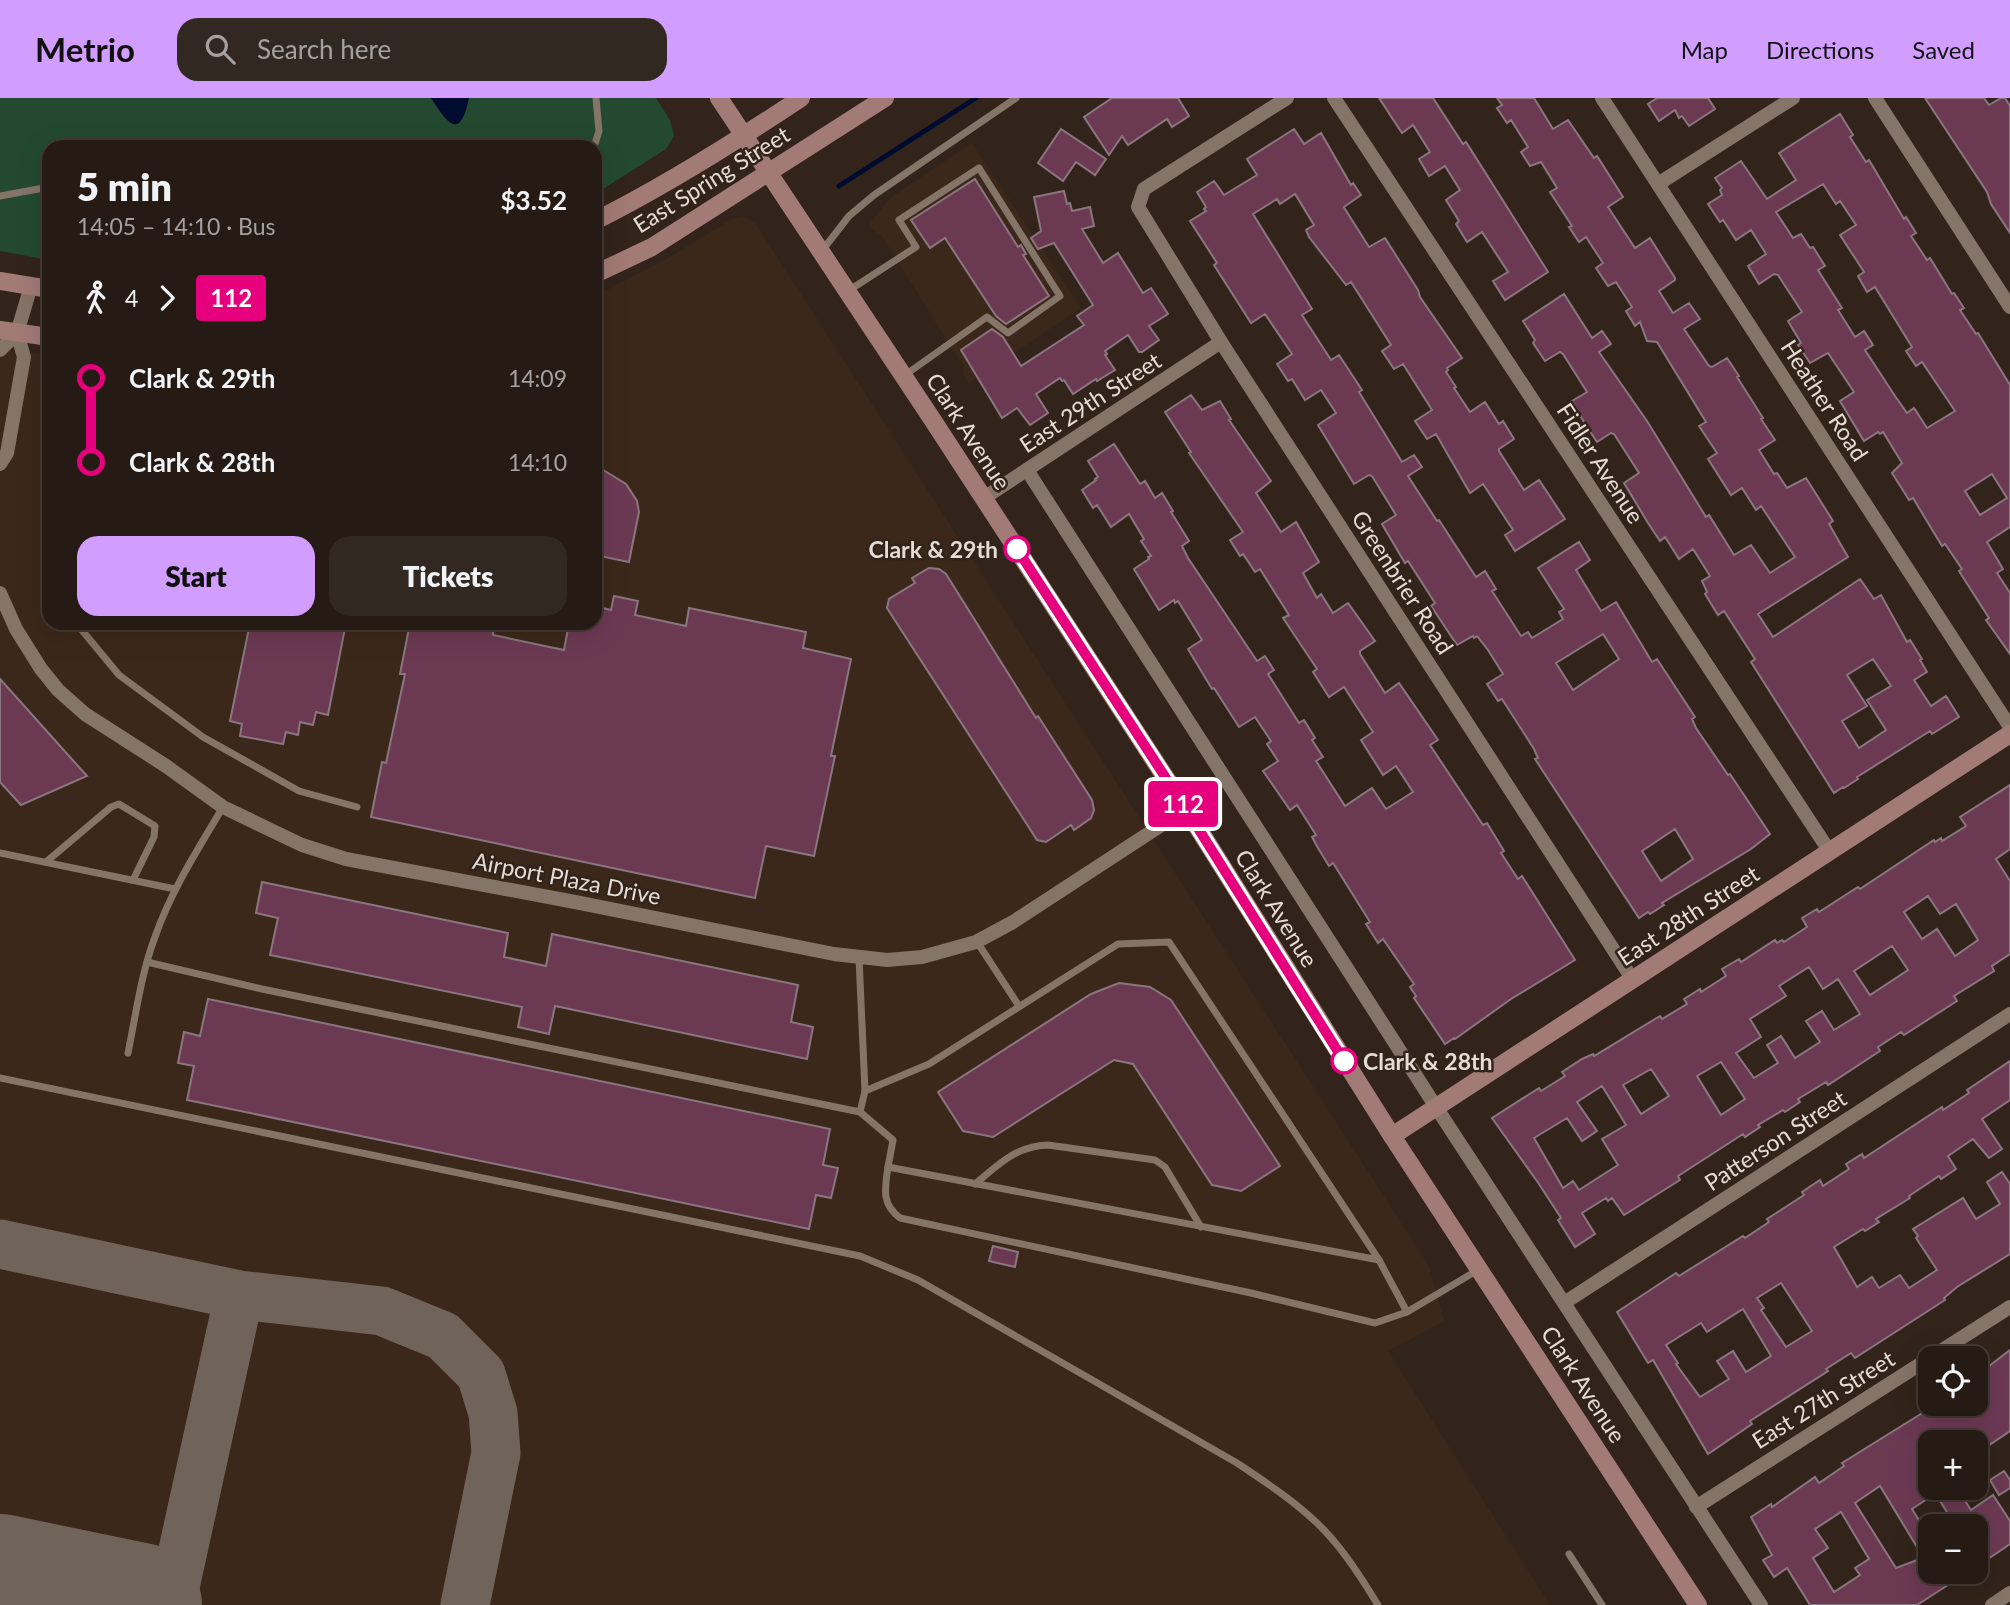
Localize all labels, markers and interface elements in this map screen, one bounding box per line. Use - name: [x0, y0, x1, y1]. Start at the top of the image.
- search box: [177, 18, 667, 81]
- text: Metrio: [35, 29, 135, 69]
- icon: search: [201, 30, 239, 68]
- text: Search here: [257, 33, 391, 65]
- text: Map: [1681, 35, 1728, 64]
- text: Directions: [1766, 35, 1874, 64]
- text: Saved: [1912, 35, 1975, 64]
- street label: East Spring Street: [628, 119, 795, 238]
- text: 5 min: [77, 163, 172, 209]
- text: $3.52: [501, 184, 567, 216]
- text: 14:05 – 14:10 · Bus: [77, 212, 276, 240]
- icon: walk: [77, 279, 115, 317]
- icon: forward: [148, 279, 186, 317]
- text: 112: [210, 283, 252, 312]
- text: 4: [125, 284, 138, 312]
- street label: Heather Road: [1775, 334, 1875, 466]
- street label: East 29th Street: [1014, 345, 1167, 458]
- text: Clark & 29th: [129, 362, 275, 394]
- text: 14:09: [508, 364, 567, 392]
- street label: Clark Avenue: [921, 367, 1017, 495]
- street label: Fidler Avenue: [1552, 397, 1650, 529]
- text: Clark & 28th: [129, 446, 275, 478]
- text: 14:10: [508, 448, 567, 476]
- street label: Greenbrier Road: [1346, 505, 1460, 659]
- place label: Clark & 29th: [868, 535, 998, 563]
- button: Start: [77, 536, 315, 616]
- button: Tickets: [329, 536, 567, 616]
- marker: Clark & 29th: [1004, 536, 1030, 562]
- line badge: 112: [1143, 781, 1223, 827]
- text: 112: [1162, 789, 1204, 818]
- street label: Clark Avenue: [1230, 844, 1324, 972]
- street label: Airport Plaza Drive: [471, 846, 663, 910]
- street label: East 28th Street: [1612, 858, 1765, 971]
- place label: Clark & 28th: [1363, 1047, 1493, 1075]
- marker: Clark & 28th: [1331, 1048, 1357, 1074]
- street label: Patterson Street: [1699, 1083, 1852, 1196]
- street label: Clark Avenue: [1536, 1320, 1632, 1448]
- street label: East 27th Street: [1747, 1344, 1900, 1454]
- map controls: [1918, 1346, 1988, 1584]
- button: locate: [1918, 1346, 1988, 1416]
- button: +: [1918, 1430, 1988, 1500]
- button: −: [1918, 1514, 1988, 1584]

